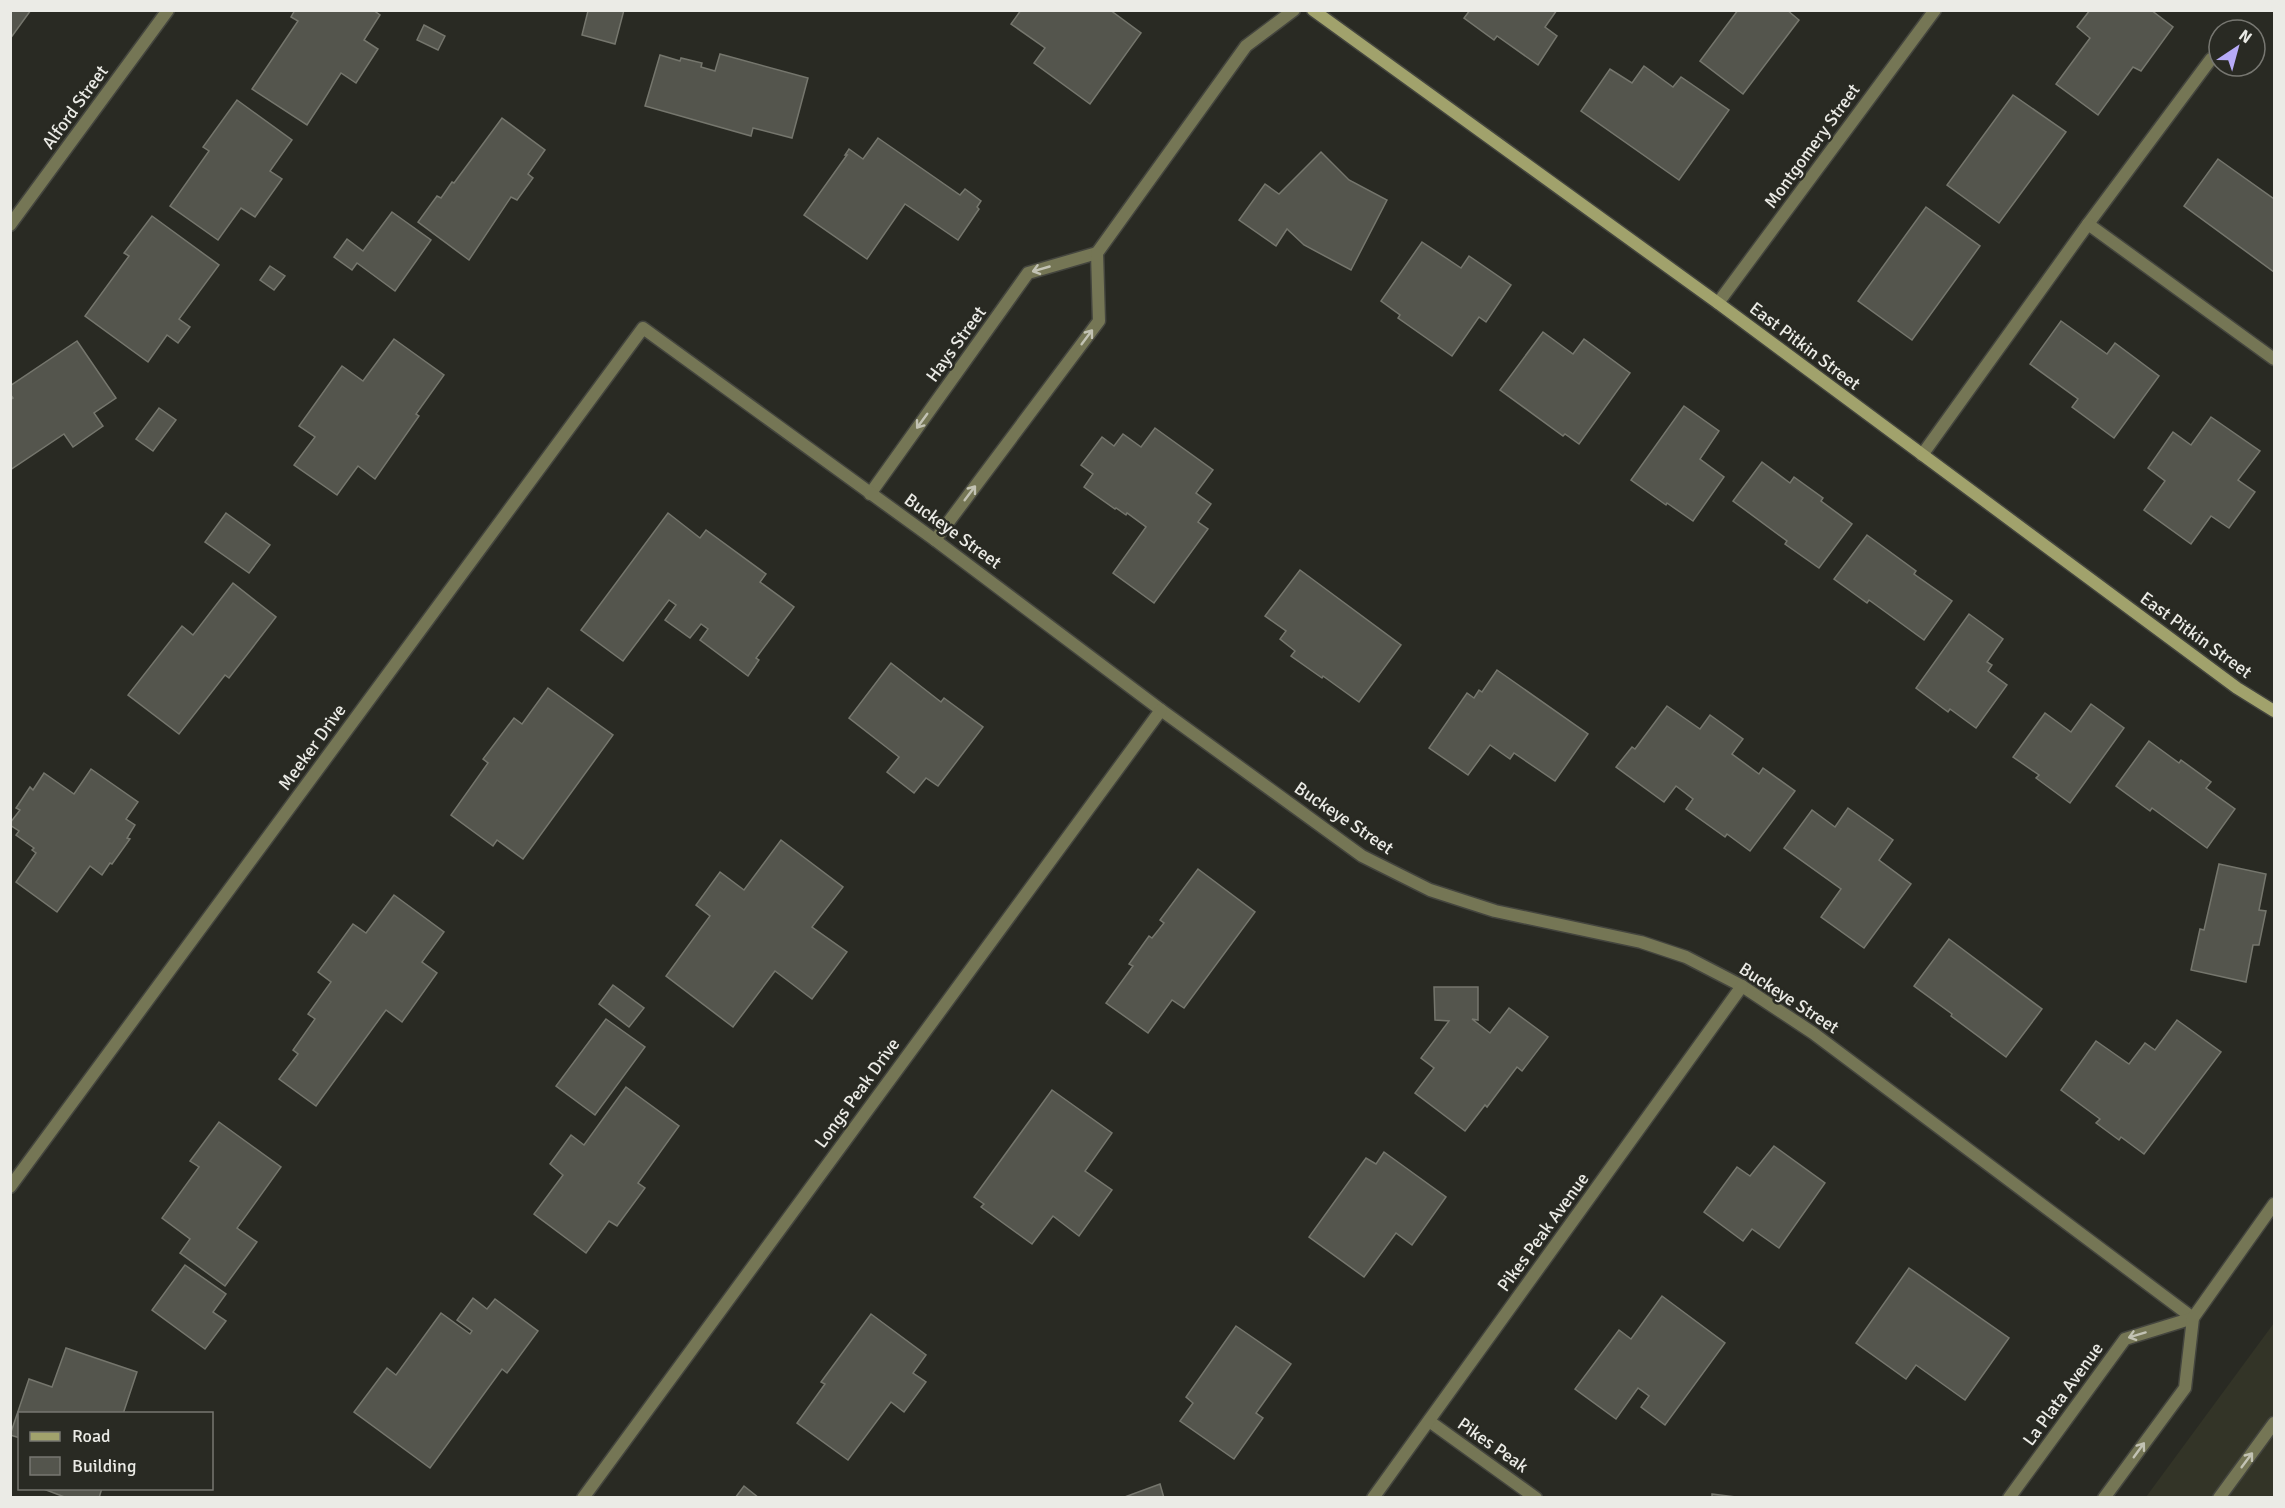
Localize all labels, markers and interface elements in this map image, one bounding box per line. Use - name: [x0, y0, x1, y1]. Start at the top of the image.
- north arrow: [2207, 18, 2267, 78]
- text: N: [2235, 25, 2256, 48]
- street label: Alford Street: [37, 61, 113, 153]
- street label: Montgomery Street: [1759, 79, 1865, 213]
- one-way arrow: [1032, 264, 1051, 276]
- street label: East Pitkin Street: [1745, 297, 1865, 395]
- street label: Hays Street: [921, 302, 991, 386]
- one-way arrow: [1081, 329, 1094, 345]
- one-way arrow: [916, 412, 928, 429]
- one-way arrow: [964, 486, 977, 502]
- street label: Buckeye Street: [900, 488, 1006, 574]
- street label: East Pitkin Street: [2136, 587, 2256, 683]
- street label: Meeker Drive: [273, 700, 351, 794]
- street label: Buckeye Street: [1290, 777, 1398, 859]
- street label: Buckeye Street: [1735, 958, 1843, 1038]
- street label: Longs Peak Drive: [810, 1034, 904, 1152]
- street label: Pikes Peak Avenue: [1492, 1168, 1594, 1296]
- one-way arrow: [2128, 1330, 2147, 1341]
- street label: La Plata Avenue: [2018, 1338, 2108, 1450]
- legend: [18, 1412, 213, 1490]
- street label: Pikes Peak: [1453, 1413, 1533, 1477]
- text: Road: [72, 1425, 111, 1447]
- one-way arrow: [2132, 1443, 2145, 1459]
- one-way arrow: [2240, 1453, 2253, 1469]
- text: Building: [72, 1455, 136, 1477]

